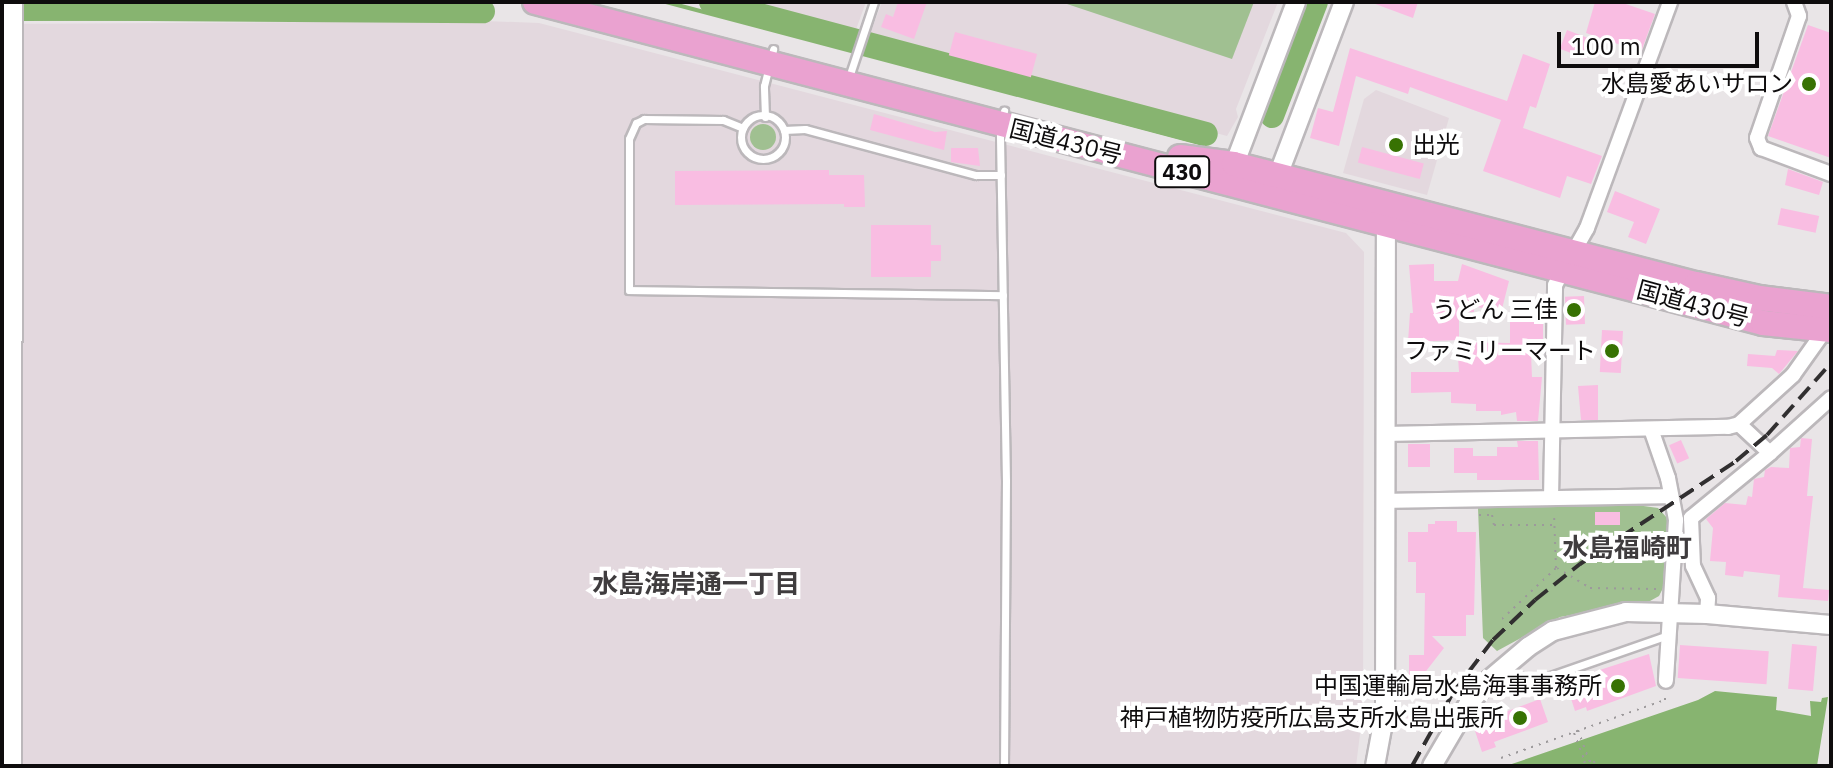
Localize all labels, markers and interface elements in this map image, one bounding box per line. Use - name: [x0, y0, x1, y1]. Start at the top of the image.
- scale bar: [1561, 16, 1763, 66]
- text: 100 m: [1571, 30, 1641, 62]
- place label: 水島愛あいサロン: [1601, 70, 1793, 98]
- marker: 水島愛あいサロン: [1800, 75, 1818, 93]
- street label: 国道430号: [1007, 114, 1125, 170]
- place label: 出光: [1412, 131, 1460, 159]
- marker: 出光: [1387, 136, 1405, 154]
- road number: 430: [1154, 154, 1210, 190]
- street label: 国道430号: [1634, 275, 1752, 333]
- place label: うどん 三佳: [1432, 296, 1558, 324]
- marker: うどん 三佳: [1565, 301, 1583, 319]
- place label: ファミリーマート: [1404, 337, 1596, 365]
- marker: ファミリーマート: [1603, 342, 1621, 360]
- district label: 水島福崎町: [1562, 532, 1692, 564]
- district label: 水島海岸通一丁目: [592, 568, 800, 600]
- place label: 中国運輸局水島海事事務所: [1314, 672, 1602, 700]
- marker: 中国運輸局水島海事事務所: [1609, 677, 1627, 695]
- place label: 神戸植物防疫所広島支所水島出張所: [1120, 704, 1504, 732]
- marker: 神戸植物防疫所広島支所水島出張所: [1511, 709, 1529, 727]

